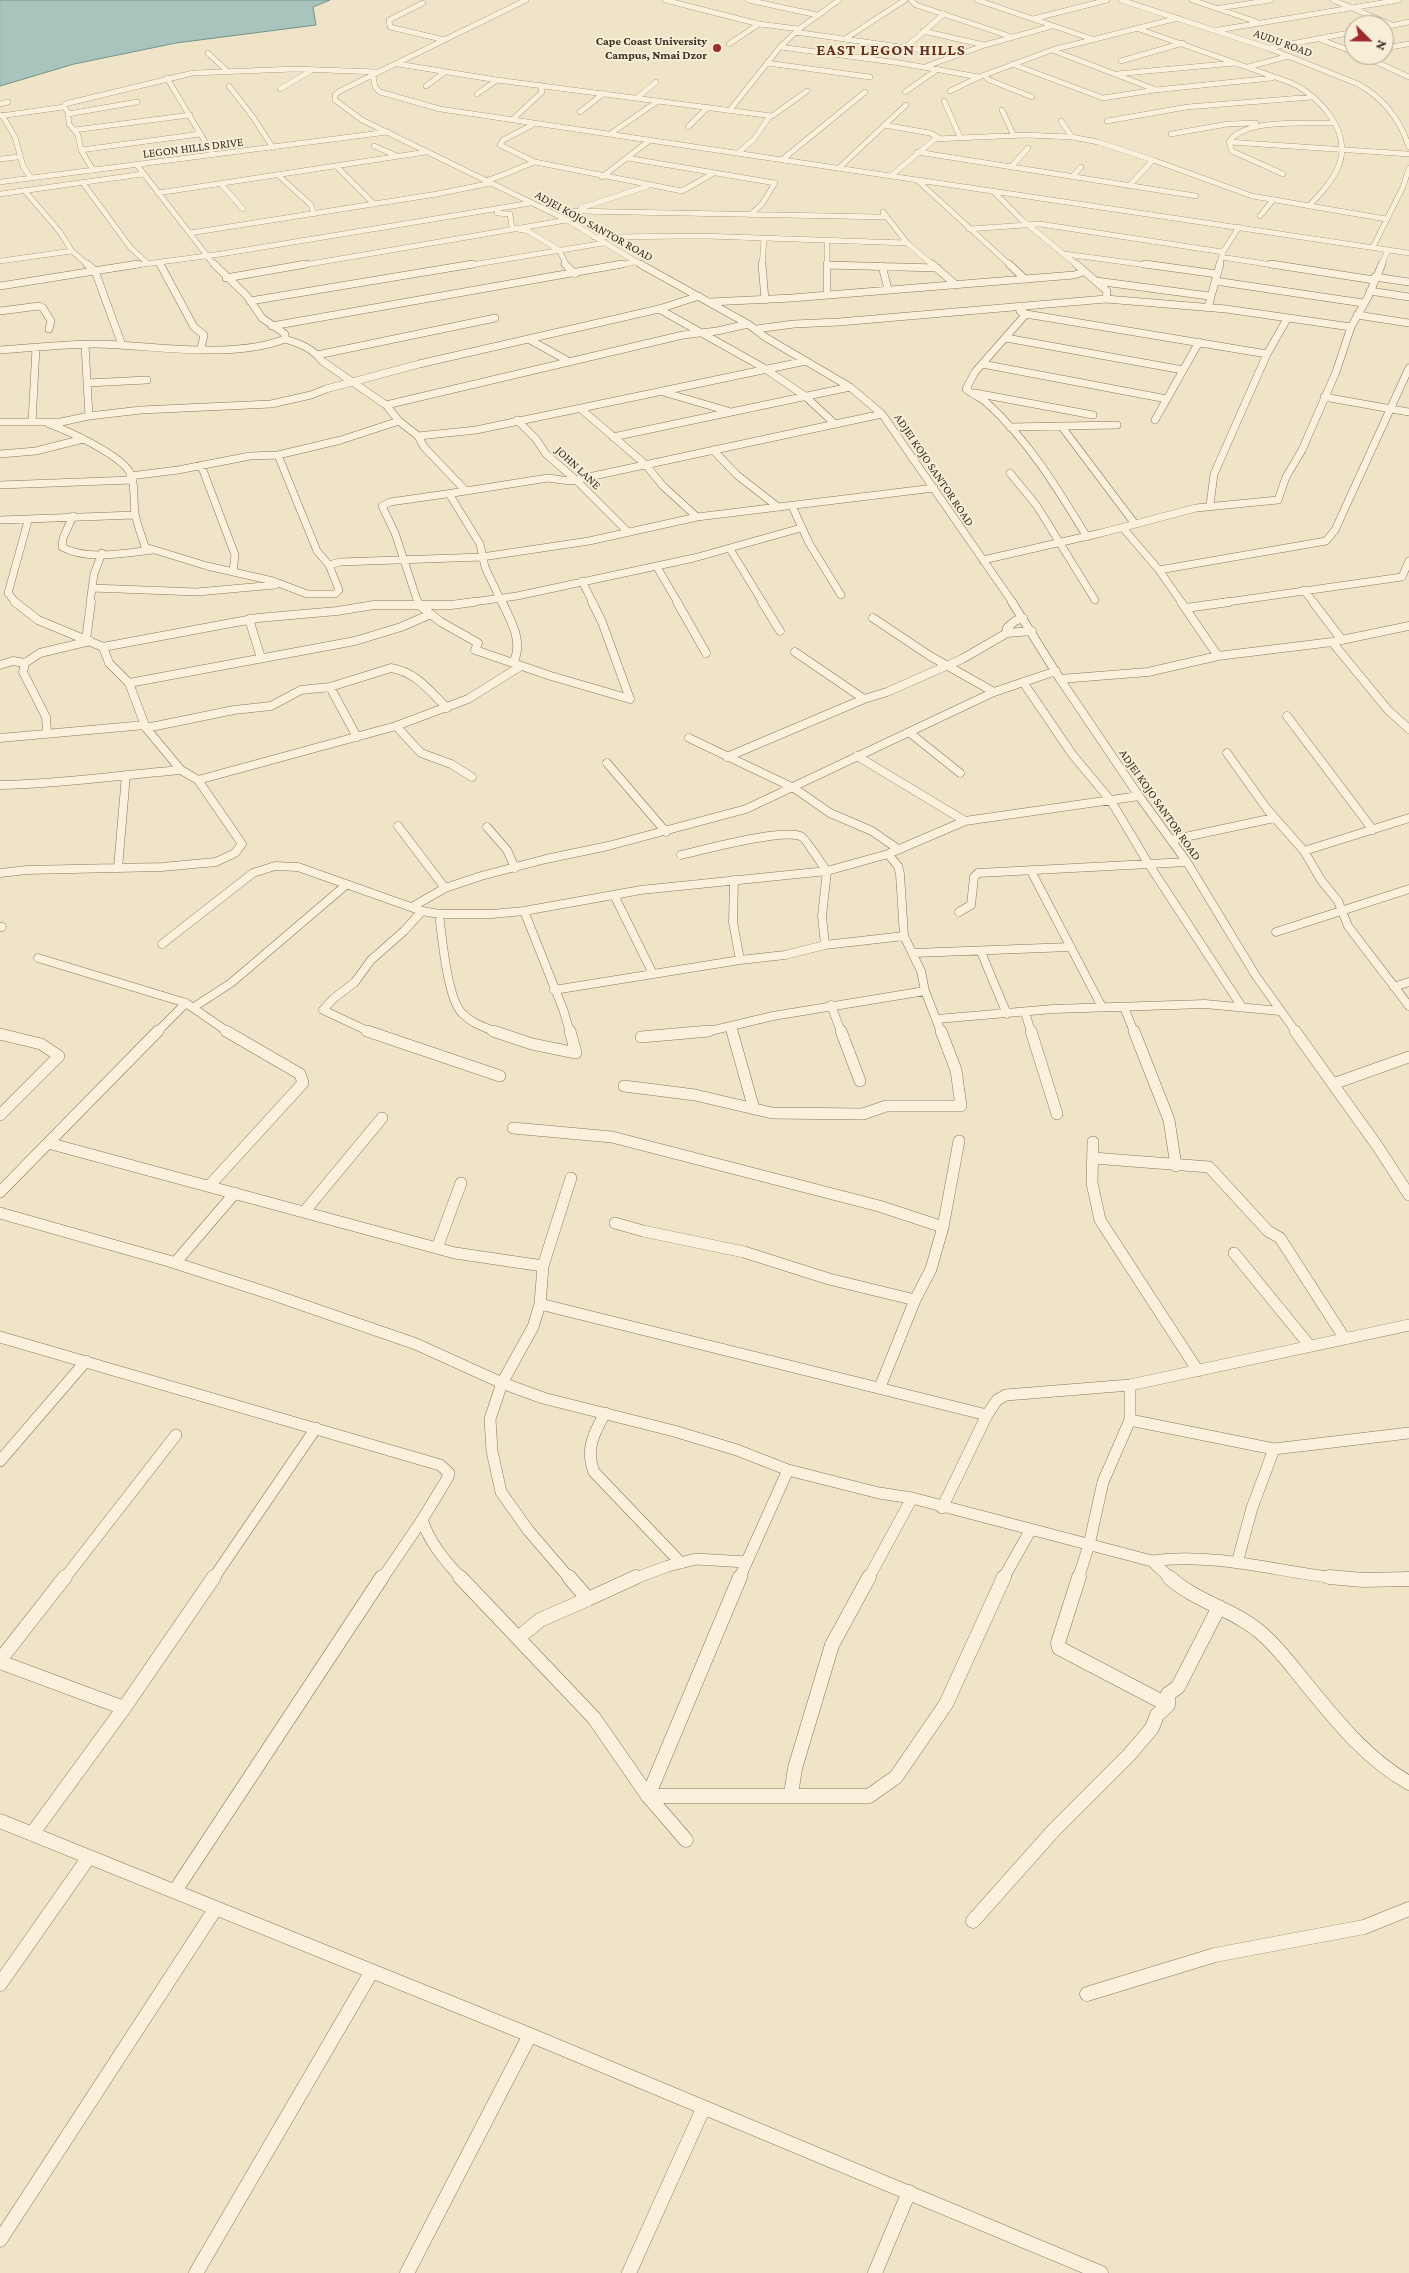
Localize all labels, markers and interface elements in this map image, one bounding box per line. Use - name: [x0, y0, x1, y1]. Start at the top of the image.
- north arrow: [1344, 15, 1394, 65]
- street label: AUDU ROAD: [1251, 26, 1315, 60]
- place label: Cape Coast University Campus, Nmai Dzor: [596, 34, 707, 62]
- text: N: [1373, 38, 1391, 53]
- district label: EAST LEGON HILLS: [814, 40, 968, 60]
- marker: Cape Coast University Campus, Nmai Dzor: [711, 42, 723, 54]
- street label: LEGON HILLS DRIVE: [142, 135, 244, 161]
- street label: ADJEI KOJO SANTOR ROAD: [533, 188, 655, 264]
- street label: ADJEI KOJO SANTOR ROAD: [891, 411, 977, 529]
- street label: JOHN LANE: [552, 443, 604, 493]
- street label: ADJEI KOJO SANTOR ROAD: [1116, 747, 1204, 863]

